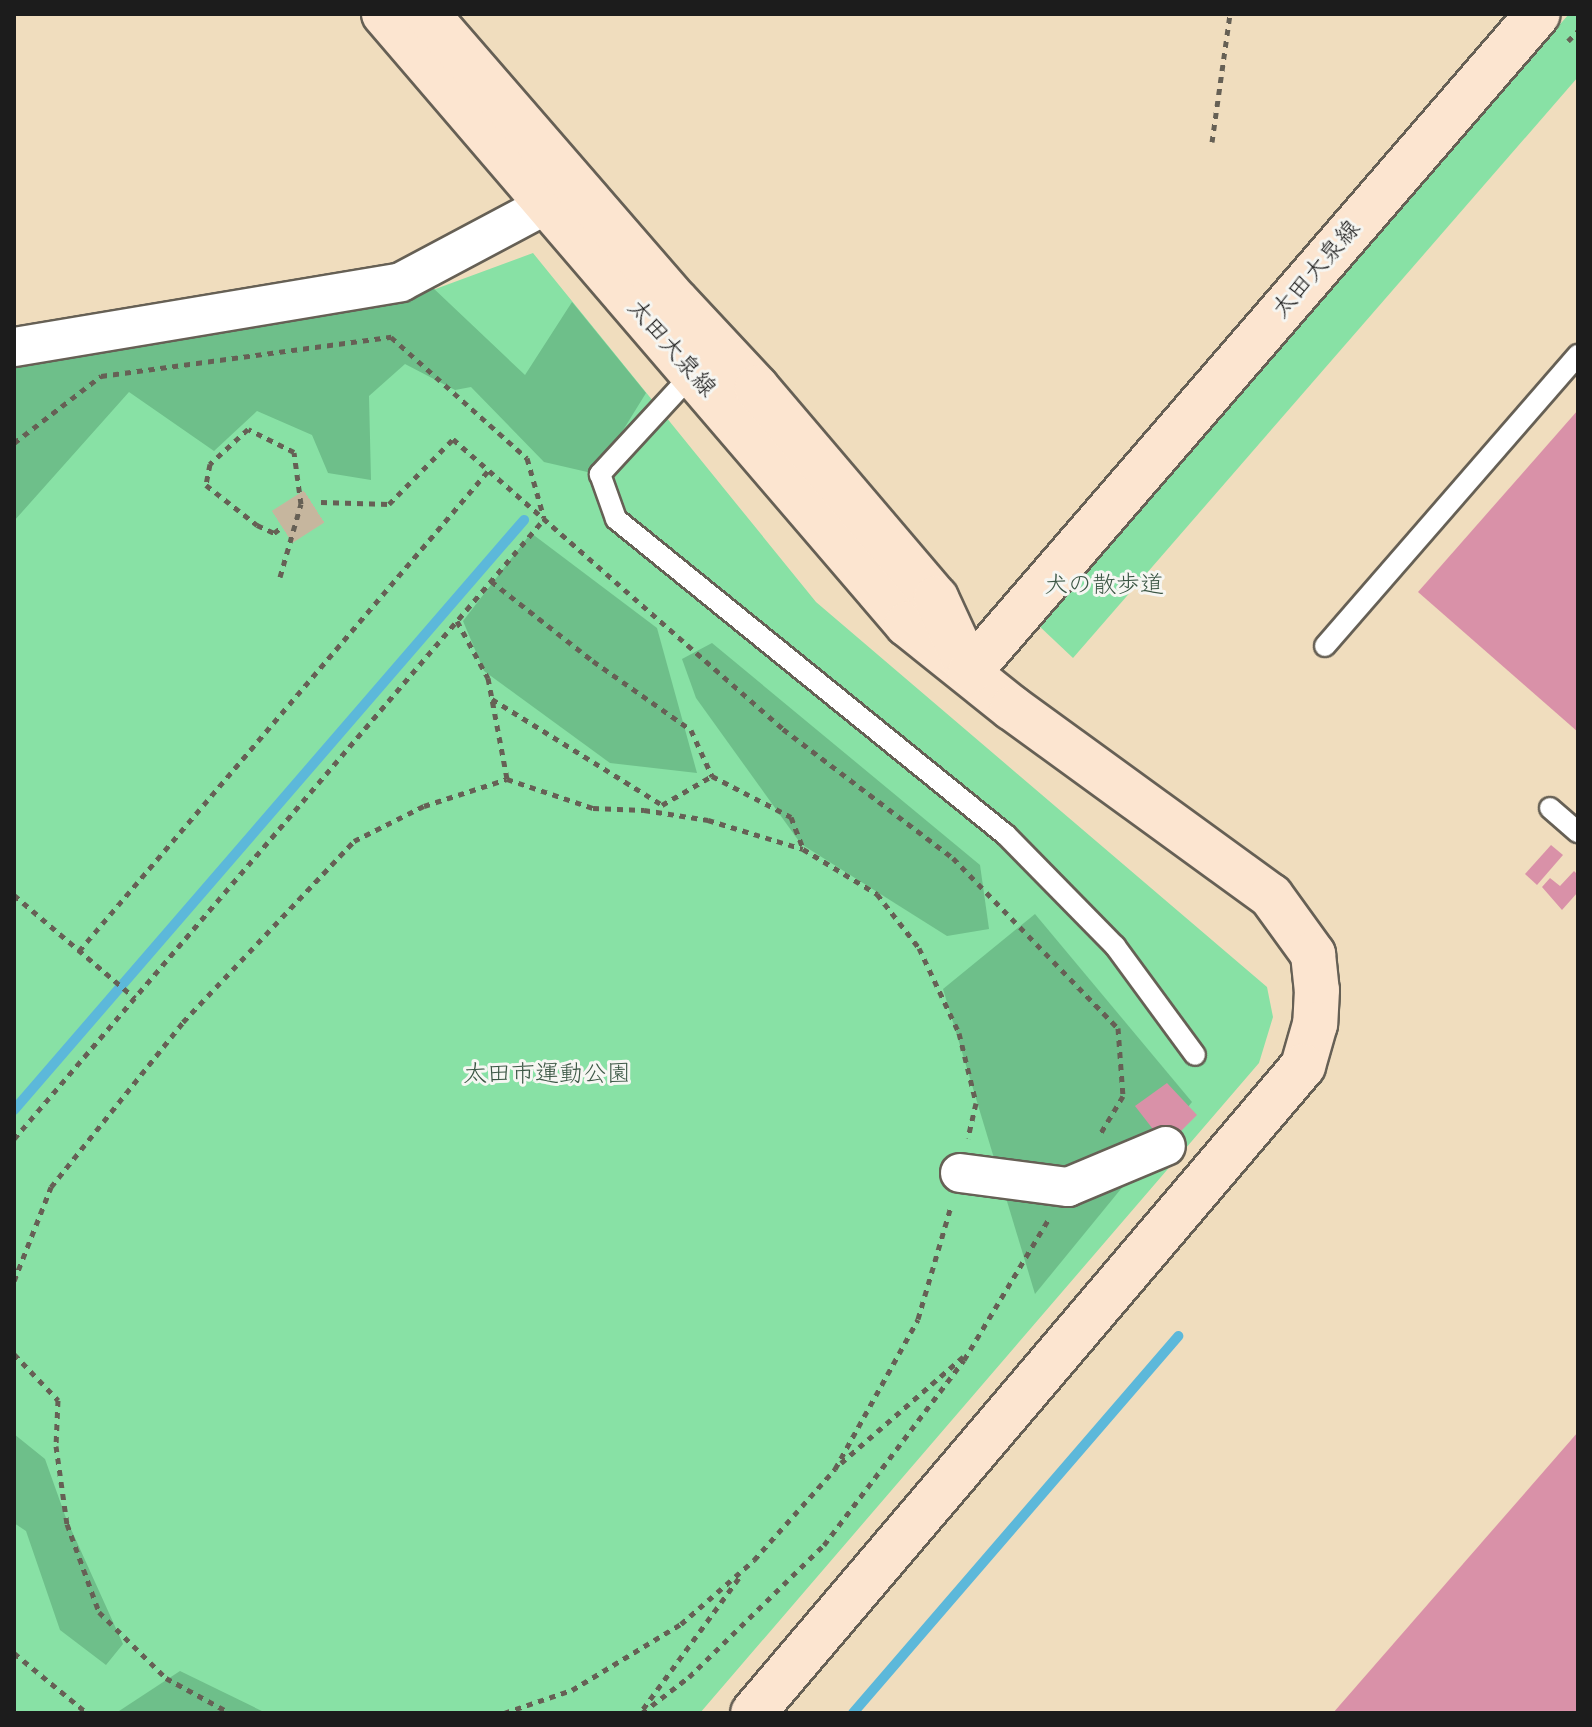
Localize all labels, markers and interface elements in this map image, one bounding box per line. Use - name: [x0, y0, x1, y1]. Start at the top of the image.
- street label: 太田大泉線: [1266, 214, 1366, 324]
- street label: 太田大泉線: [622, 293, 722, 403]
- park label: 犬の散歩道: [1044, 571, 1164, 599]
- park label: 太田市運動公園: [463, 1060, 631, 1088]

